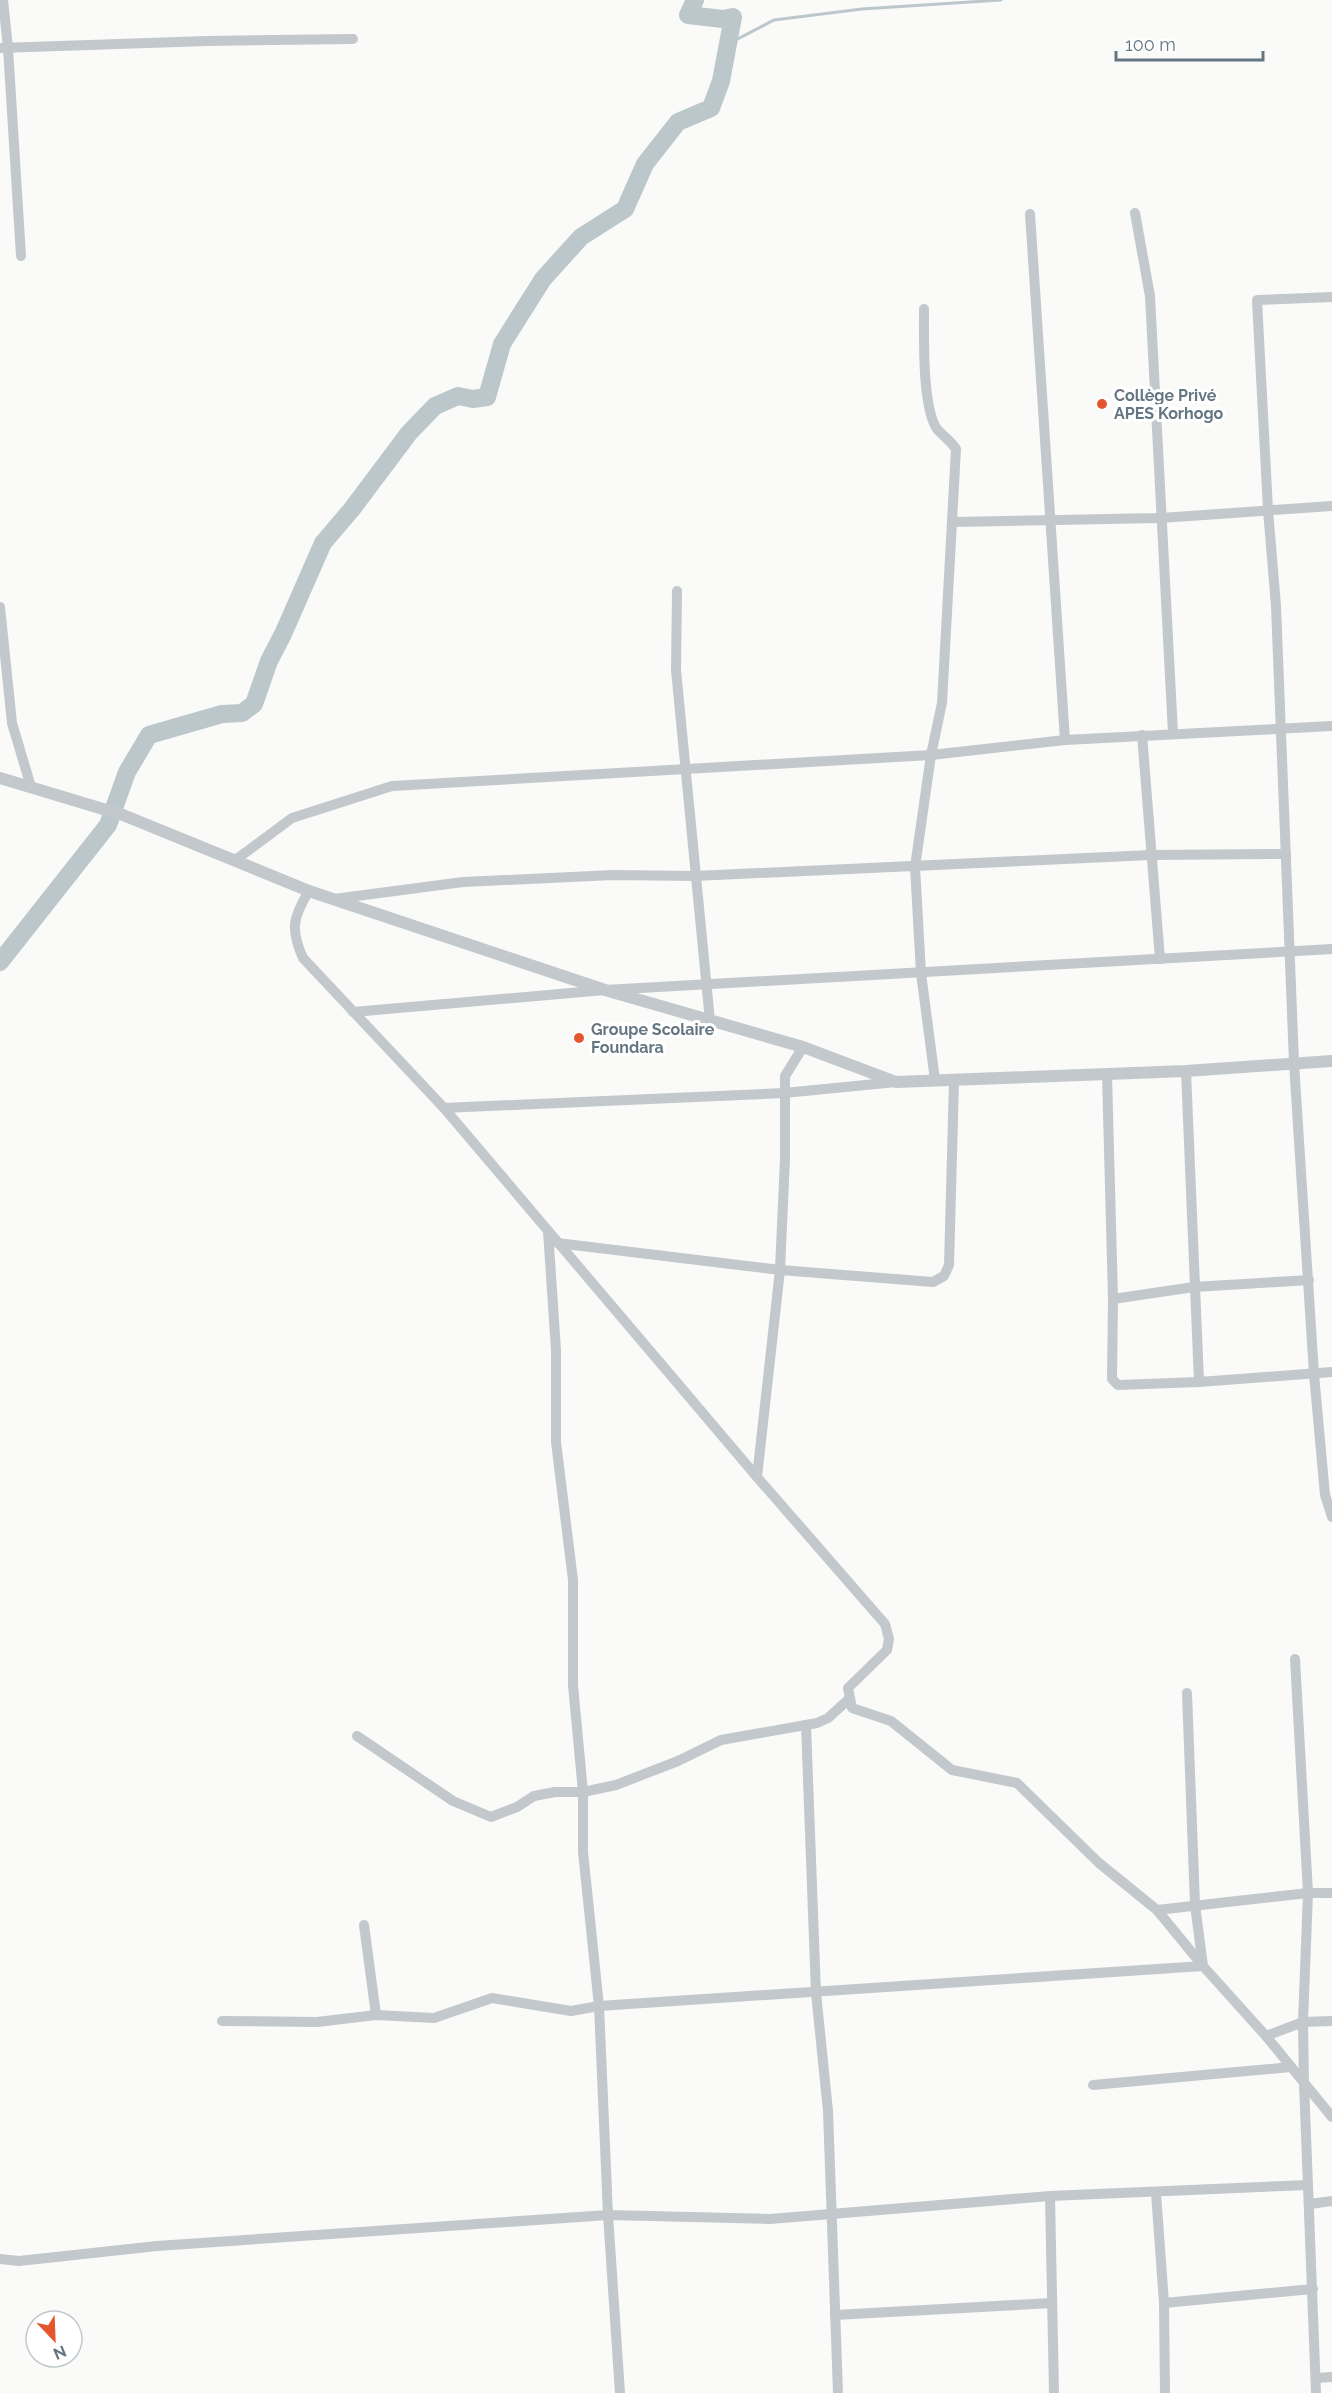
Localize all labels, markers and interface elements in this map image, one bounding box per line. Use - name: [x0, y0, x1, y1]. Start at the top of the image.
- scale bar: [1116, 24, 1263, 62]
- text: 100 m: [1125, 34, 1176, 55]
- place label: Collège Privé APES Korhogo: [1114, 386, 1224, 423]
- marker: Collège Privé APES Korhogo: [1095, 397, 1109, 411]
- place label: Groupe Scolaire Foundara: [591, 1020, 715, 1057]
- marker: Groupe Scolaire Foundara: [572, 1031, 586, 1045]
- north arrow: [24, 2309, 84, 2369]
- text: N: [50, 2341, 69, 2363]

